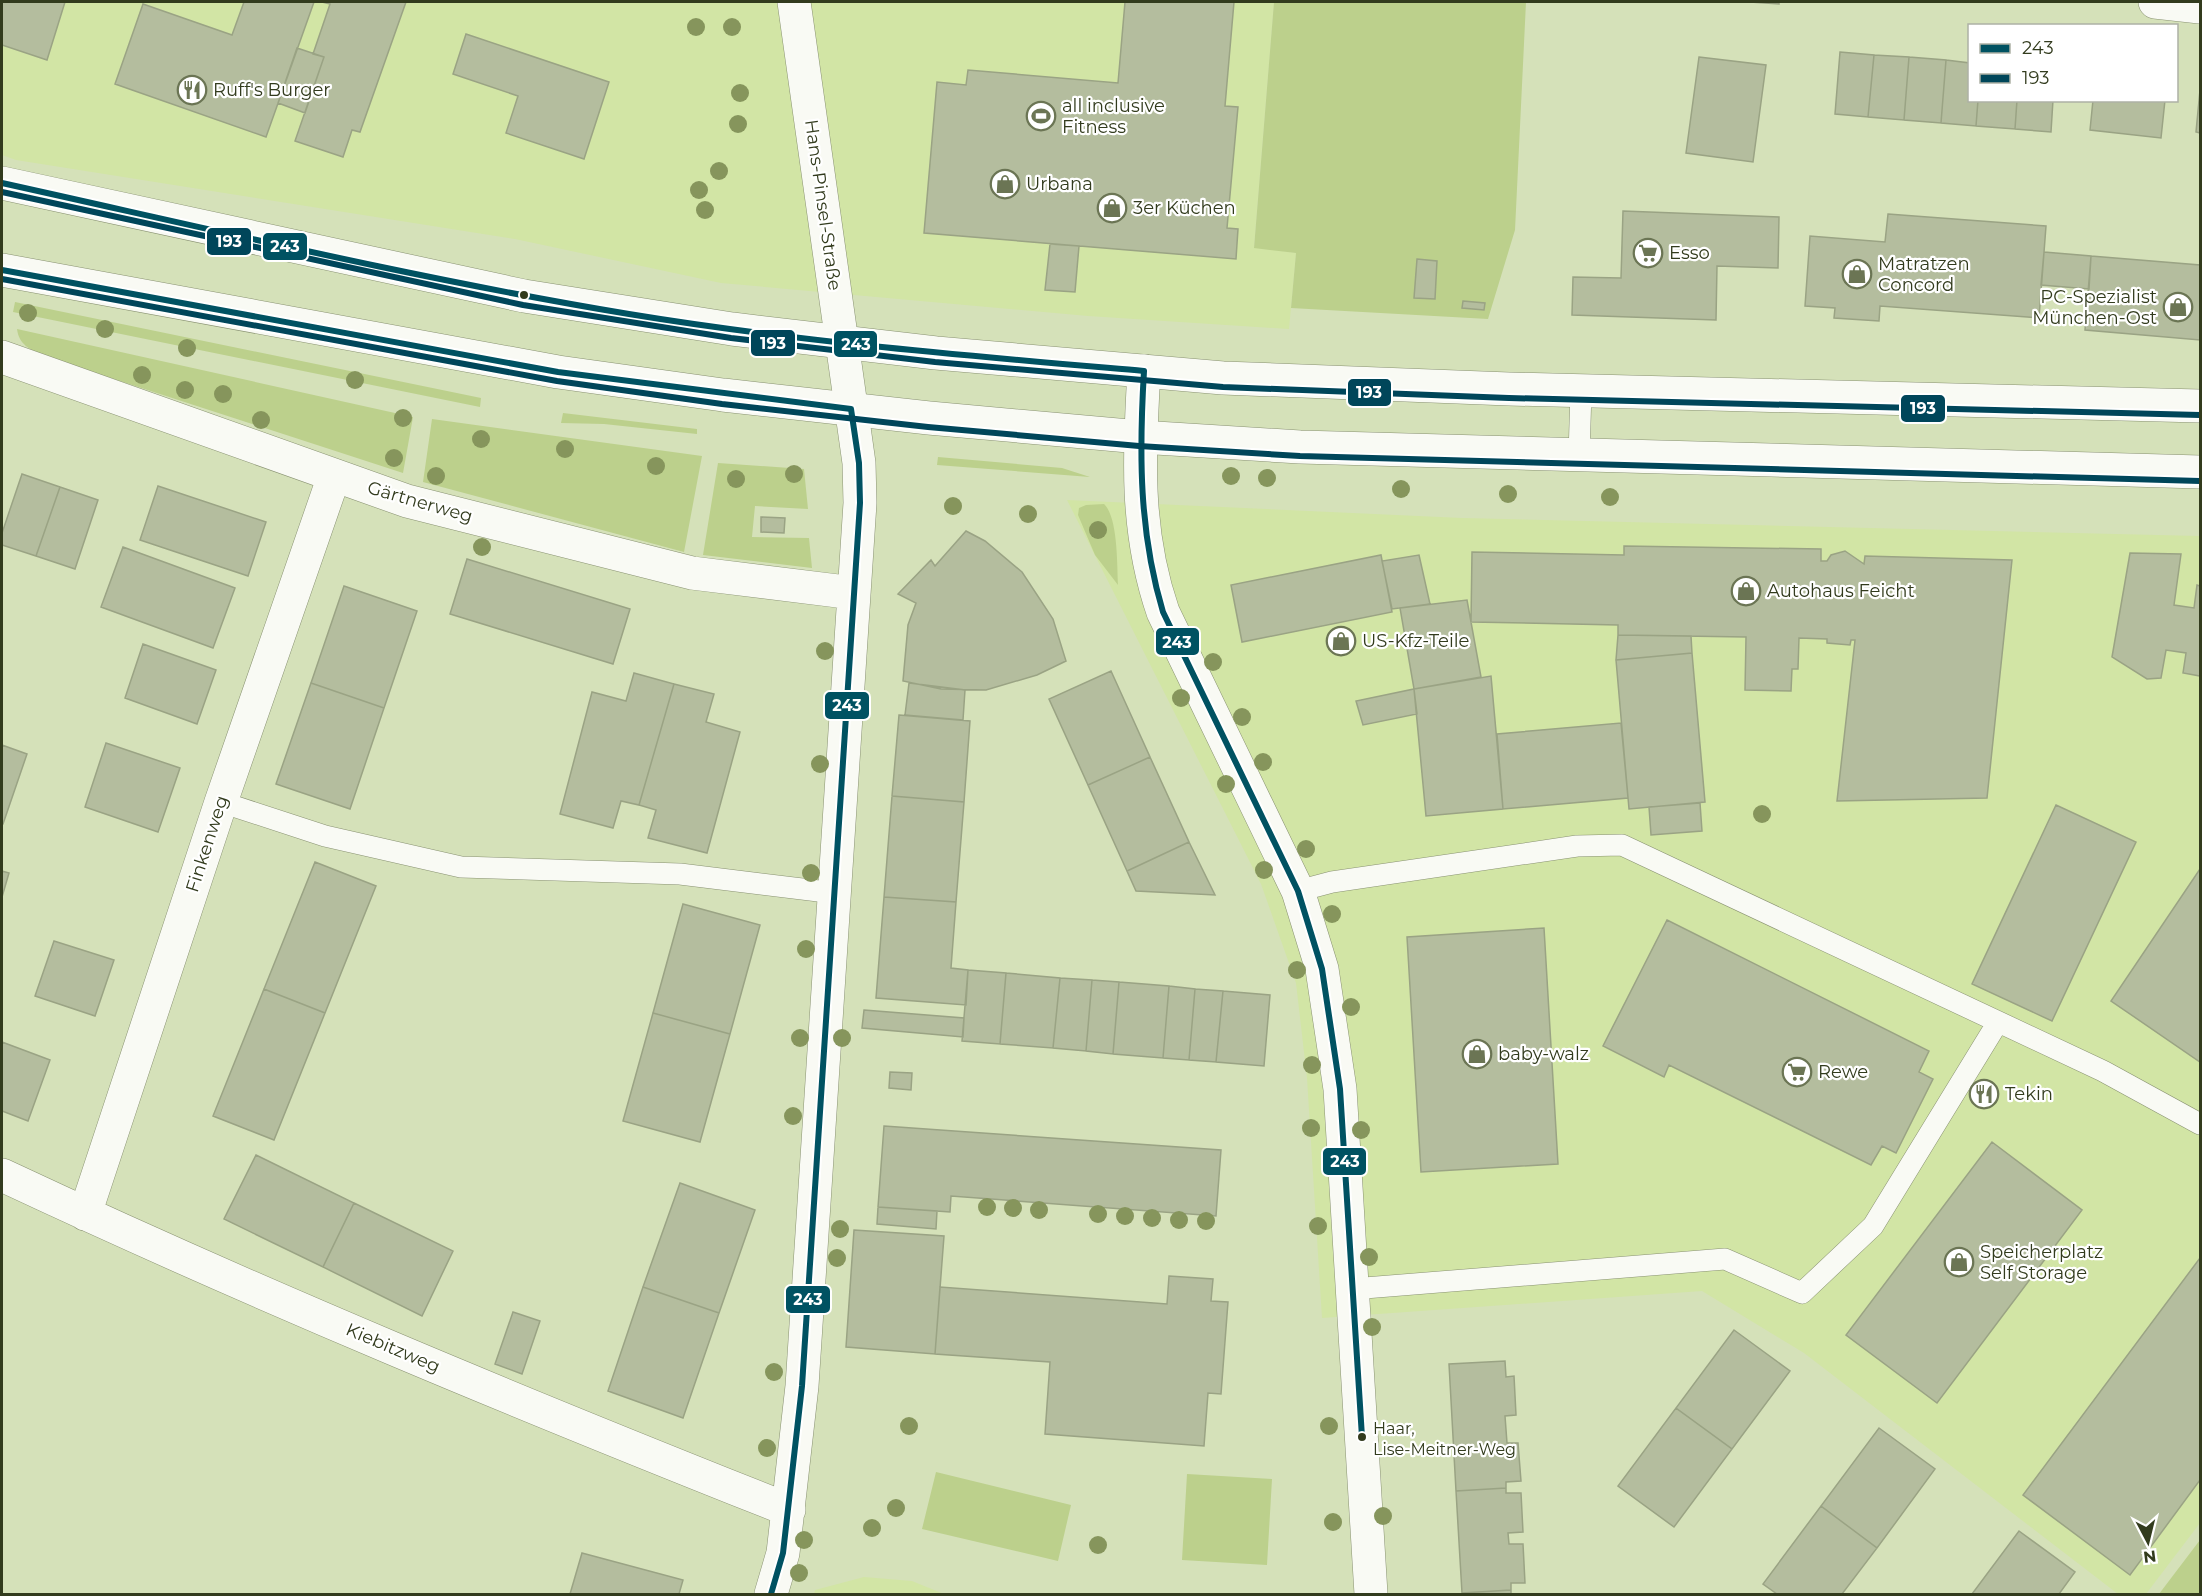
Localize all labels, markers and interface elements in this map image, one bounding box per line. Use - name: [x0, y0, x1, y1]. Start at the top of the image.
- legend: [1968, 24, 2178, 102]
- text: 243: [2022, 37, 2054, 59]
- text: 193: [2022, 67, 2049, 89]
- restaurant icon: Ruff's Burger: [176, 74, 208, 106]
- place label: Ruff's Burger: [213, 79, 331, 101]
- place label: all inclusive Fitness: [1062, 95, 1165, 138]
- sports icon: all inclusive Fitness: [1025, 100, 1057, 132]
- street label: Hans-Pinsel-Straße: [800, 118, 846, 292]
- shop icon: Urbana: [989, 168, 1021, 200]
- place label: Urbana: [1026, 173, 1093, 195]
- shop icon: 3er Küchen: [1096, 192, 1128, 224]
- place label: 3er Küchen: [1133, 197, 1236, 219]
- line badge: 193: [206, 227, 252, 256]
- text: 193: [216, 232, 242, 251]
- line badge: 243: [262, 232, 308, 261]
- text: 243: [270, 237, 300, 256]
- supermarket icon: Esso: [1632, 237, 1664, 269]
- place label: Esso: [1669, 242, 1710, 264]
- place label: Matratzen Concord: [1878, 253, 1970, 296]
- shop icon: Matratzen Concord: [1841, 258, 1873, 290]
- place label: PC-Spezialist München-Ost: [2032, 286, 2157, 329]
- unlabelled marker: [518, 289, 530, 301]
- shop icon: PC-Spezialist München-Ost: [2162, 291, 2194, 323]
- line badge: 193: [750, 329, 796, 357]
- line badge: 243: [833, 330, 878, 358]
- text: 193: [760, 334, 786, 353]
- text: 243: [841, 335, 871, 354]
- line badge: 193: [1347, 378, 1392, 407]
- text: 193: [1356, 383, 1382, 402]
- line badge: 193: [1900, 394, 1946, 423]
- text: 193: [1910, 399, 1936, 418]
- street label: Gärtnerweg: [365, 476, 475, 528]
- shop icon: Autohaus Feicht: [1730, 575, 1762, 607]
- place label: Autohaus Feicht: [1767, 580, 1915, 602]
- shop icon: US-Kfz-Teile: [1325, 625, 1357, 657]
- line badge: 243: [1155, 627, 1200, 656]
- place label: US-Kfz-Teile: [1362, 630, 1470, 652]
- text: 243: [1162, 633, 1192, 652]
- line badge: 243: [824, 691, 870, 720]
- text: 243: [832, 696, 862, 715]
- street label: Finkenweg: [181, 793, 233, 895]
- shop icon: baby-walz: [1461, 1038, 1493, 1070]
- place label: baby-walz: [1498, 1043, 1589, 1065]
- supermarket icon: Rewe: [1781, 1056, 1813, 1088]
- place label: Rewe: [1818, 1061, 1868, 1083]
- restaurant icon: Tekin: [1968, 1078, 2000, 1110]
- place label: Tekin: [2005, 1083, 2053, 1105]
- line badge: 243: [1322, 1147, 1367, 1176]
- text: 243: [1330, 1152, 1360, 1171]
- place label: Speicherplatz Self Storage: [1980, 1241, 2103, 1284]
- shop icon: Speicherplatz Self Storage: [1943, 1246, 1975, 1278]
- line badge: 243: [785, 1285, 831, 1314]
- text: 243: [793, 1290, 823, 1309]
- street label: Kiebitzweg: [342, 1318, 444, 1378]
- place label: Haar, Lise-Meitner-Weg: [1373, 1419, 1516, 1459]
- marker: Haar, Lise-Meitner-Weg: [1356, 1431, 1368, 1443]
- north arrow: [2118, 1512, 2178, 1572]
- text: N: [2142, 1546, 2157, 1567]

